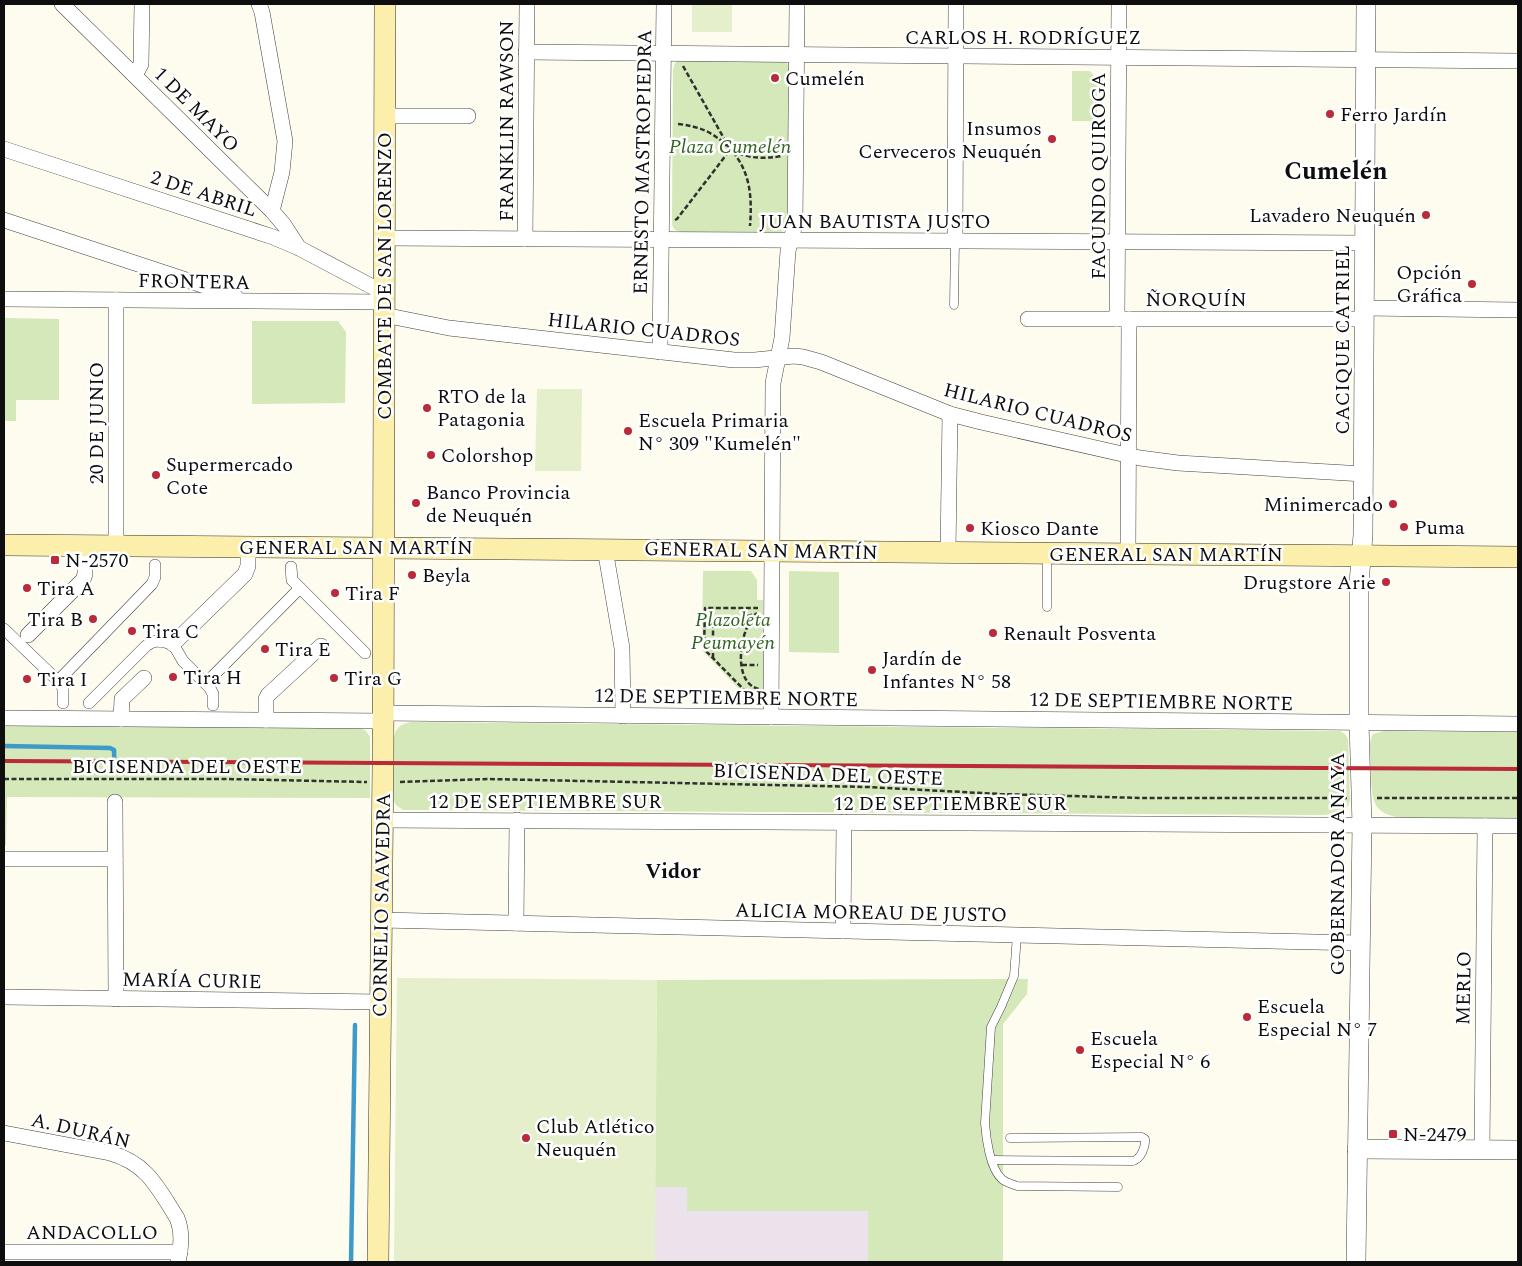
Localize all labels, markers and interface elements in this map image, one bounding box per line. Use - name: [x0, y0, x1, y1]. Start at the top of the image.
- street label: FRANKLIN RAWSON: [492, 20, 522, 222]
- street label: CARLOS H. RODRÍGUEZ: [905, 23, 1141, 53]
- street label: ERNESTO MASTROPIEDRA: [626, 29, 660, 295]
- street label: 1 DE MAYO: [147, 60, 246, 159]
- place label: Cumelén: [785, 64, 865, 94]
- marker: Cumelén: [769, 72, 781, 84]
- street label: FACUNDO QUIROGA: [1084, 72, 1114, 280]
- place label: Ferro Jardín: [1340, 100, 1447, 130]
- marker: Ferro Jardín: [1324, 108, 1336, 120]
- place label: Insumos Cerveceros Neuquén: [858, 114, 1042, 167]
- street label: COMBATE DE SAN LORENZO: [370, 132, 400, 420]
- park label: Plaza Cumelén: [669, 132, 792, 162]
- marker: Insumos Cerveceros Neuquén: [1046, 133, 1058, 145]
- district label: Cumelén: [1284, 153, 1388, 191]
- street label: 2 DE ABRIL: [147, 163, 261, 225]
- place label: Lavadero Neuquén: [1249, 201, 1416, 231]
- street label: JUAN BAUTISTA JUSTO: [759, 207, 991, 237]
- marker: Lavadero Neuquén: [1420, 209, 1432, 221]
- street label: CACIQUE CATRIEL: [1328, 245, 1358, 435]
- place label: Opción Gráfica: [1396, 258, 1462, 311]
- street label: FRONTERA: [138, 266, 250, 298]
- marker: Opción Gráfica: [1466, 278, 1478, 290]
- street label: ÑORQUÍN: [1145, 285, 1247, 315]
- street label: HILARIO CUADROS: [546, 305, 742, 355]
- street label: 20 DE JUNIO: [82, 362, 112, 484]
- street label: HILARIO CUADROS: [940, 375, 1135, 451]
- place label: RTO de la Patagonia: [437, 382, 526, 435]
- marker: RTO de la Patagonia: [421, 402, 433, 414]
- place label: Escuela Primaria N° 309 "Kumelén": [638, 406, 801, 459]
- marker: Escuela Primaria N° 309 "Kumelén": [622, 425, 634, 437]
- place label: Colorshop: [441, 441, 533, 471]
- marker: Colorshop: [425, 449, 437, 461]
- place label: Supermercado Cote: [166, 450, 293, 503]
- marker: Supermercado Cote: [150, 469, 162, 481]
- place label: Banco Provincia de Neuquén: [426, 478, 571, 531]
- place label: Minimercado: [1264, 490, 1383, 520]
- marker: Banco Provincia de Neuquén: [410, 497, 422, 509]
- marker: Minimercado: [1387, 498, 1399, 510]
- place label: Puma: [1414, 513, 1465, 543]
- place label: Kiosco Dante: [980, 514, 1099, 544]
- marker: Puma: [1398, 521, 1410, 533]
- marker: Kiosco Dante: [964, 522, 976, 534]
- street label: GENERAL SAN MARTÍN: [239, 533, 473, 563]
- street label: GENERAL SAN MARTÍN: [644, 534, 878, 568]
- street label: GENERAL SAN MARTÍN: [1049, 540, 1283, 570]
- place label: N-2570: [65, 546, 128, 576]
- marker: N-2570: [49, 554, 61, 566]
- place label: Beyla: [422, 561, 471, 591]
- place label: Drugstore Arie: [1243, 568, 1376, 598]
- marker: Beyla: [406, 569, 418, 581]
- place label: Tira A: [37, 574, 95, 604]
- marker: Drugstore Arie: [1380, 576, 1392, 588]
- place label: Tira F: [345, 579, 400, 609]
- marker: Tira A: [21, 582, 33, 594]
- marker: Tira F: [329, 587, 341, 599]
- place label: Tira B: [27, 605, 83, 635]
- park label: Plazoleta Peumayén: [691, 605, 776, 658]
- marker: Tira B: [87, 613, 99, 625]
- place label: Tira C: [142, 617, 199, 647]
- place label: Renault Posventa: [1003, 619, 1156, 649]
- marker: Tira C: [126, 625, 138, 637]
- marker: Renault Posventa: [987, 627, 999, 639]
- place label: Tira E: [275, 635, 331, 665]
- marker: Tira E: [259, 643, 271, 655]
- place label: Jardín de Infantes N° 58: [882, 644, 1011, 697]
- place label: Tira H: [183, 663, 242, 693]
- place label: Tira G: [344, 664, 402, 694]
- marker: Jardín de Infantes N° 58: [866, 664, 878, 676]
- place label: Tira I: [37, 665, 87, 695]
- marker: Tira H: [167, 671, 179, 683]
- marker: Tira G: [328, 672, 340, 684]
- marker: Tira I: [21, 673, 33, 685]
- street label: 12 DE SEPTIEMBRE NORTE: [593, 681, 858, 715]
- street label: 12 DE SEPTIEMBRE NORTE: [1028, 685, 1293, 719]
- street label: BICISENDA DEL OESTE: [72, 752, 302, 782]
- street label: GOBERNADOR ANAYA: [1323, 753, 1353, 975]
- street label: BICISENDA DEL OESTE: [712, 756, 943, 794]
- street label: 12 DE SEPTIEMBRE SUR: [429, 787, 662, 817]
- street label: 12 DE SEPTIEMBRE SUR: [834, 789, 1067, 819]
- street label: CORNELIO SAAVEDRA: [365, 793, 399, 1017]
- district label: Vidor: [645, 856, 701, 888]
- street label: ALICIA MOREAU DE JUSTO: [735, 896, 1007, 930]
- street label: MERLO: [1448, 951, 1480, 1025]
- street label: MARÍA CURIE: [122, 965, 262, 997]
- place label: Escuela Especial N° 7: [1257, 992, 1377, 1045]
- marker: Escuela Especial N° 7: [1241, 1011, 1253, 1023]
- place label: Escuela Especial N° 6: [1090, 1024, 1210, 1077]
- marker: Escuela Especial N° 6: [1074, 1044, 1086, 1056]
- street label: A. DURÁN: [28, 1105, 133, 1157]
- place label: Club Atlético Neuquén: [536, 1112, 655, 1165]
- place label: N-2479: [1403, 1120, 1466, 1150]
- marker: N-2479: [1387, 1128, 1399, 1140]
- marker: Club Atlético Neuquén: [520, 1132, 532, 1144]
- street label: ANDACOLLO: [26, 1218, 158, 1248]

